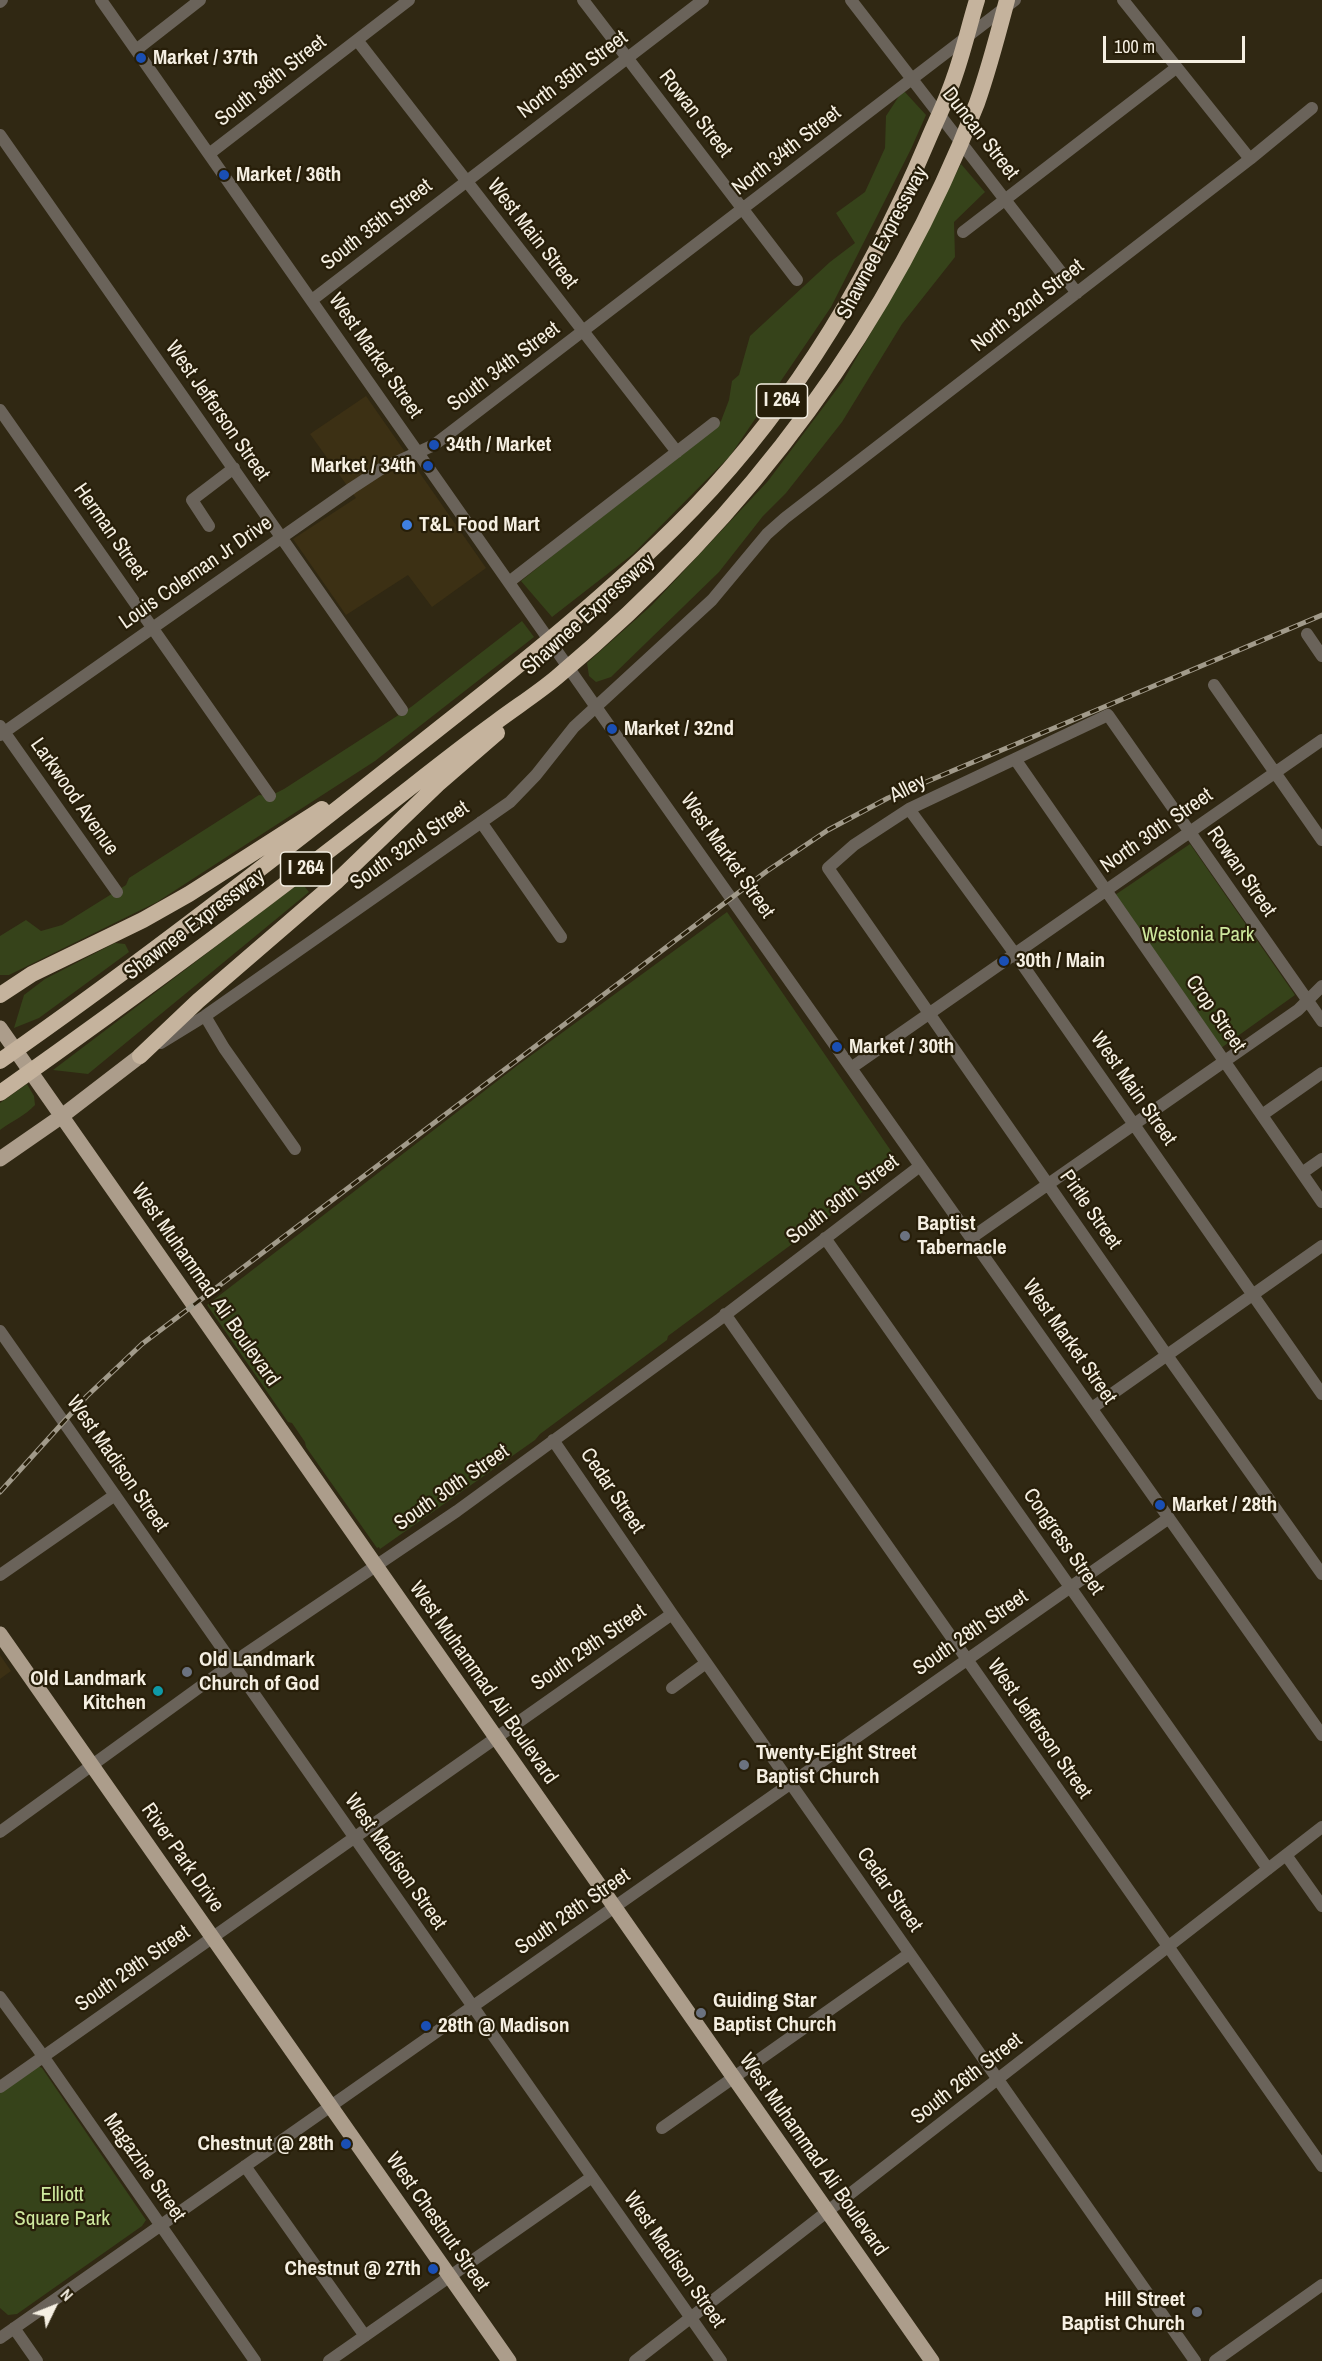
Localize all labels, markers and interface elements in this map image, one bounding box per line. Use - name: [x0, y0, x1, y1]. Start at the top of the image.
- scale bar: [1106, 24, 1248, 62]
- street label: North 35th Street: [513, 25, 633, 125]
- street label: South 36th Street: [210, 30, 332, 132]
- text: 100 m: [1114, 34, 1155, 59]
- place label: Market / 37th: [153, 45, 258, 71]
- marker: Market / 37th: [134, 51, 148, 65]
- street label: Rowan Street: [653, 65, 737, 163]
- street label: Duncan Street: [936, 83, 1024, 185]
- street label: North 34th Street: [728, 101, 846, 201]
- place label: Market / 36th: [236, 162, 341, 188]
- street label: Shawnee Expressway: [832, 162, 934, 324]
- marker: Market / 36th: [217, 168, 231, 182]
- street label: South 35th Street: [316, 174, 438, 276]
- street label: West Main Street: [481, 174, 583, 294]
- street label: North 32nd Street: [967, 254, 1089, 358]
- street label: West Market Street: [322, 289, 428, 423]
- street label: South 34th Street: [443, 317, 565, 417]
- street label: West Jefferson Street: [159, 336, 275, 486]
- road number: I 264: [756, 384, 808, 418]
- place label: 34th / Market: [446, 432, 551, 458]
- marker: 34th / Market: [427, 438, 441, 452]
- place label: Market / 34th: [311, 453, 416, 479]
- marker: Market / 34th: [421, 459, 435, 473]
- street label: Herman Street: [68, 479, 152, 585]
- street label: Louis Coleman Jr Drive: [115, 511, 277, 635]
- place label: T&L Food Mart: [419, 512, 540, 538]
- marker: T&L Food Mart: [400, 518, 414, 532]
- street label: Shawnee Expressway: [518, 549, 660, 681]
- place label: Market / 32nd: [624, 716, 734, 742]
- marker: Market / 32nd: [605, 722, 619, 736]
- street label: Larkwood Avenue: [24, 733, 124, 861]
- street label: Alley: [886, 769, 930, 809]
- street label: North 30th Street: [1096, 783, 1218, 879]
- street label: West Market Street: [674, 789, 780, 923]
- street label: South 32nd Street: [346, 796, 474, 896]
- street label: Rowan Street: [1201, 822, 1281, 922]
- road number: I 264: [280, 852, 332, 886]
- street label: Shawnee Expressway: [120, 864, 270, 986]
- park label: Westonia Park: [1142, 922, 1254, 948]
- place label: 30th / Main: [1016, 948, 1105, 974]
- marker: 30th / Main: [997, 954, 1011, 968]
- street label: Crop Street: [1179, 971, 1251, 1057]
- street label: West Main Street: [1085, 1027, 1181, 1151]
- place label: Market / 30th: [849, 1034, 954, 1060]
- marker: Market / 30th: [830, 1040, 844, 1054]
- street label: South 30th Street: [782, 1150, 904, 1250]
- street label: Pirtle Street: [1054, 1166, 1126, 1254]
- street label: West Muhammad Ali Boulevard: [125, 1179, 285, 1391]
- place label: Baptist Tabernacle: [917, 1211, 1007, 1261]
- marker: Baptist Tabernacle: [898, 1229, 912, 1243]
- street label: West Market Street: [1016, 1275, 1122, 1409]
- street label: West Madison Street: [61, 1391, 173, 1537]
- street label: South 30th Street: [390, 1439, 514, 1537]
- street label: Cedar Street: [574, 1443, 650, 1539]
- street label: Congress Street: [1017, 1484, 1109, 1600]
- place label: Market / 28th: [1172, 1492, 1277, 1518]
- marker: Market / 28th: [1153, 1498, 1167, 1512]
- street label: West Muhammad Ali Boulevard: [403, 1577, 563, 1789]
- street label: South 28th Street: [909, 1584, 1033, 1682]
- street label: South 29th Street: [527, 1599, 651, 1697]
- place label: Old Landmark Church of God: [199, 1647, 320, 1697]
- street label: West Jefferson Street: [981, 1654, 1097, 1804]
- marker: Old Landmark Church of God: [180, 1665, 194, 1679]
- place label: Old Landmark Kitchen: [30, 1666, 146, 1716]
- marker: Old Landmark Kitchen: [151, 1684, 165, 1698]
- place label: Twenty-Eight Street Baptist Church: [756, 1740, 916, 1790]
- marker: Twenty-Eight Street Baptist Church: [737, 1758, 751, 1772]
- street label: West Madison Street: [339, 1789, 451, 1935]
- street label: River Park Drive: [135, 1799, 229, 1917]
- street label: Cedar Street: [851, 1843, 927, 1937]
- street label: South 28th Street: [511, 1863, 635, 1961]
- street label: South 29th Street: [71, 1920, 195, 2018]
- place label: Guiding Star Baptist Church: [713, 1988, 836, 2038]
- marker: Guiding Star Baptist Church: [694, 2006, 708, 2020]
- place label: 28th @ Madison: [438, 2013, 570, 2039]
- marker: 28th @ Madison: [419, 2019, 433, 2033]
- street label: South 26th Street: [906, 2028, 1028, 2130]
- street label: West Muhammad Ali Boulevard: [733, 2049, 893, 2261]
- street label: Magazine Street: [97, 2109, 191, 2227]
- place label: Chestnut @ 28th: [198, 2131, 334, 2157]
- marker: Chestnut @ 28th: [339, 2137, 353, 2151]
- street label: West Chestnut Street: [380, 2148, 494, 2296]
- park label: Elliott Square Park: [14, 2182, 110, 2232]
- street label: West Madison Street: [618, 2187, 730, 2333]
- place label: Chestnut @ 27th: [285, 2256, 421, 2282]
- marker: Chestnut @ 27th: [426, 2262, 440, 2276]
- north arrow: [24, 2277, 84, 2337]
- text: N: [56, 2284, 78, 2306]
- place label: Hill Street Baptist Church: [1062, 2287, 1185, 2337]
- marker: Hill Street Baptist Church: [1190, 2305, 1204, 2319]

